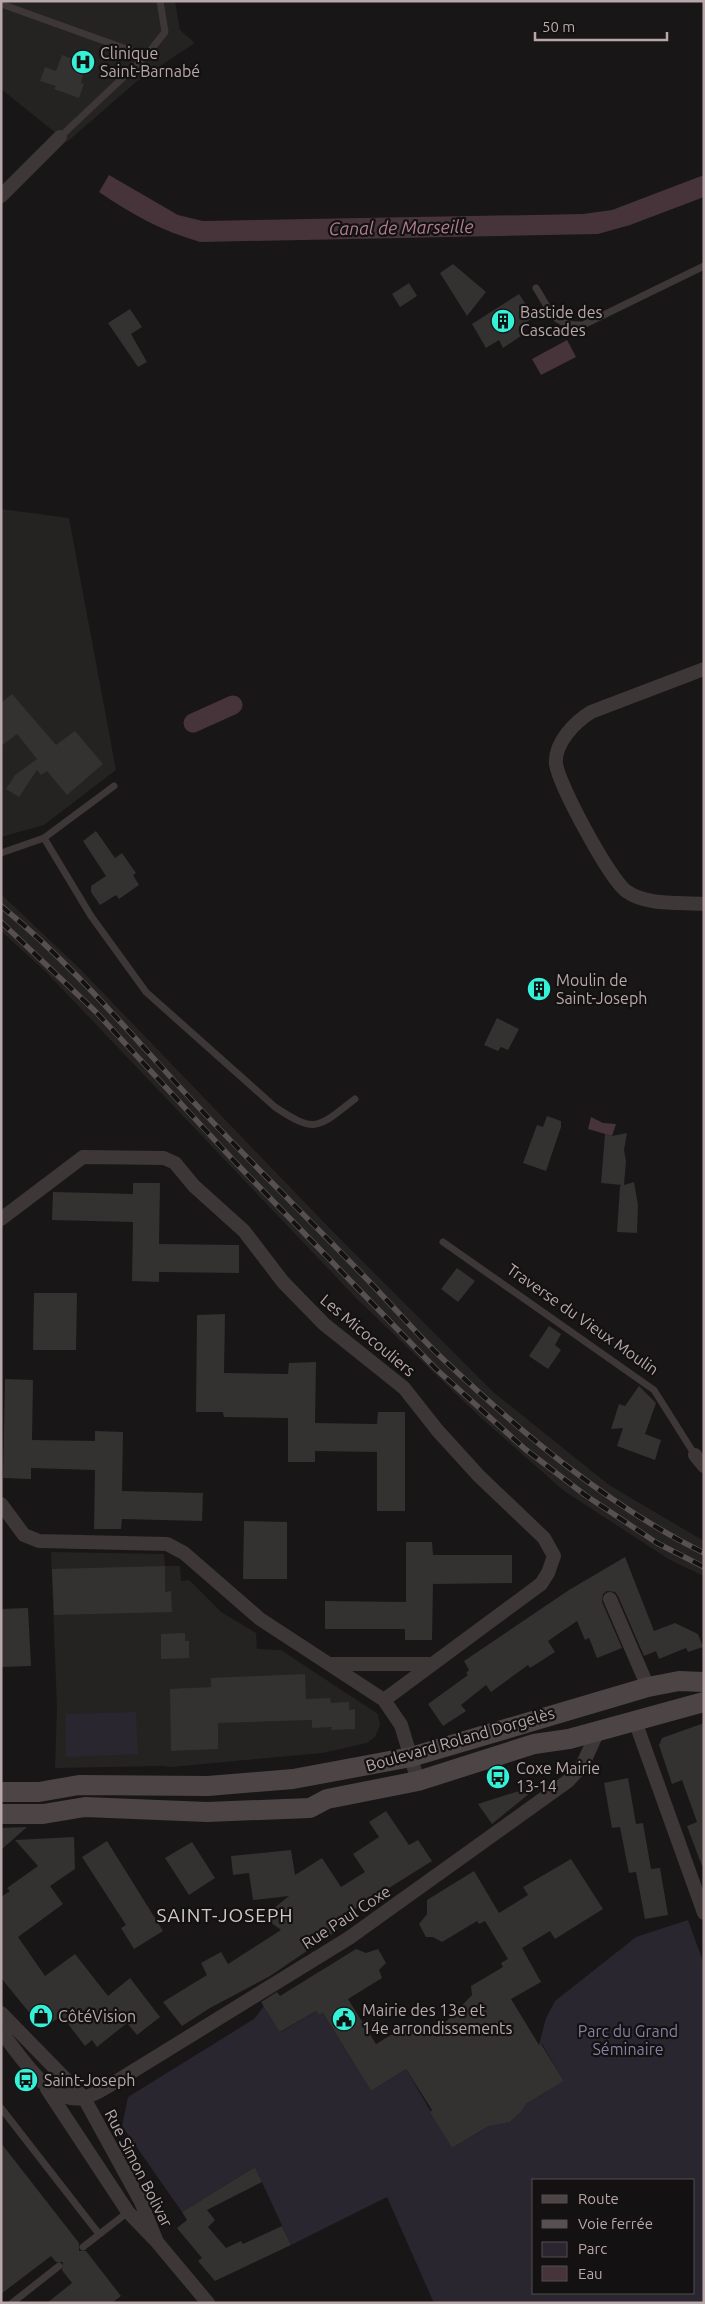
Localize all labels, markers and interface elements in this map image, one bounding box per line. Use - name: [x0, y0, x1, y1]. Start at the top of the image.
- scale bar: [535, 10, 668, 42]
- text: 50 m: [542, 18, 575, 35]
- place label: Clinique Saint-Barnabé: [100, 44, 200, 80]
- hospital icon: Clinique Saint-Barnabé: [70, 49, 96, 75]
- water label: Canal de Marseille: [328, 216, 474, 238]
- place label: Bastide des Cascades: [520, 303, 603, 339]
- building icon: Bastide des Cascades: [490, 308, 516, 334]
- place label: Moulin de Saint-Joseph: [556, 971, 647, 1007]
- building icon: Moulin de Saint-Joseph: [526, 976, 552, 1002]
- street label: Traverse du Vieux Moulin: [504, 1260, 662, 1378]
- street label: Les Micocouliers: [317, 1290, 419, 1380]
- street label: Boulevard Roland Dorgelès: [364, 1703, 556, 1775]
- place label: Coxe Mairie 13-14: [516, 1759, 600, 1795]
- bus stop icon: Coxe Mairie 13-14: [485, 1764, 511, 1790]
- street label: Rue Paul Coxe: [298, 1882, 394, 1952]
- district label: SAINT-JOSEPH: [156, 1904, 294, 1926]
- place label: Mairie des 13e et 14e arrondissements: [362, 2001, 512, 2037]
- shop icon: CôtéVision: [28, 2003, 54, 2029]
- public building icon: Mairie des 13e et 14e arrondissements: [331, 2006, 357, 2032]
- place label: CôtéVision: [58, 2007, 136, 2025]
- park label: Parc du Grand Séminaire: [578, 2022, 678, 2058]
- bus stop icon: Saint-Joseph: [13, 2067, 39, 2093]
- place label: Saint-Joseph: [44, 2071, 135, 2089]
- street label: Rue Simon Bolivar: [102, 2106, 176, 2230]
- legend: [532, 2179, 695, 2294]
- text: Route: [578, 2190, 619, 2207]
- text: Voie ferrée: [578, 2215, 653, 2232]
- text: Parc: [578, 2240, 607, 2257]
- text: Eau: [578, 2265, 603, 2282]

